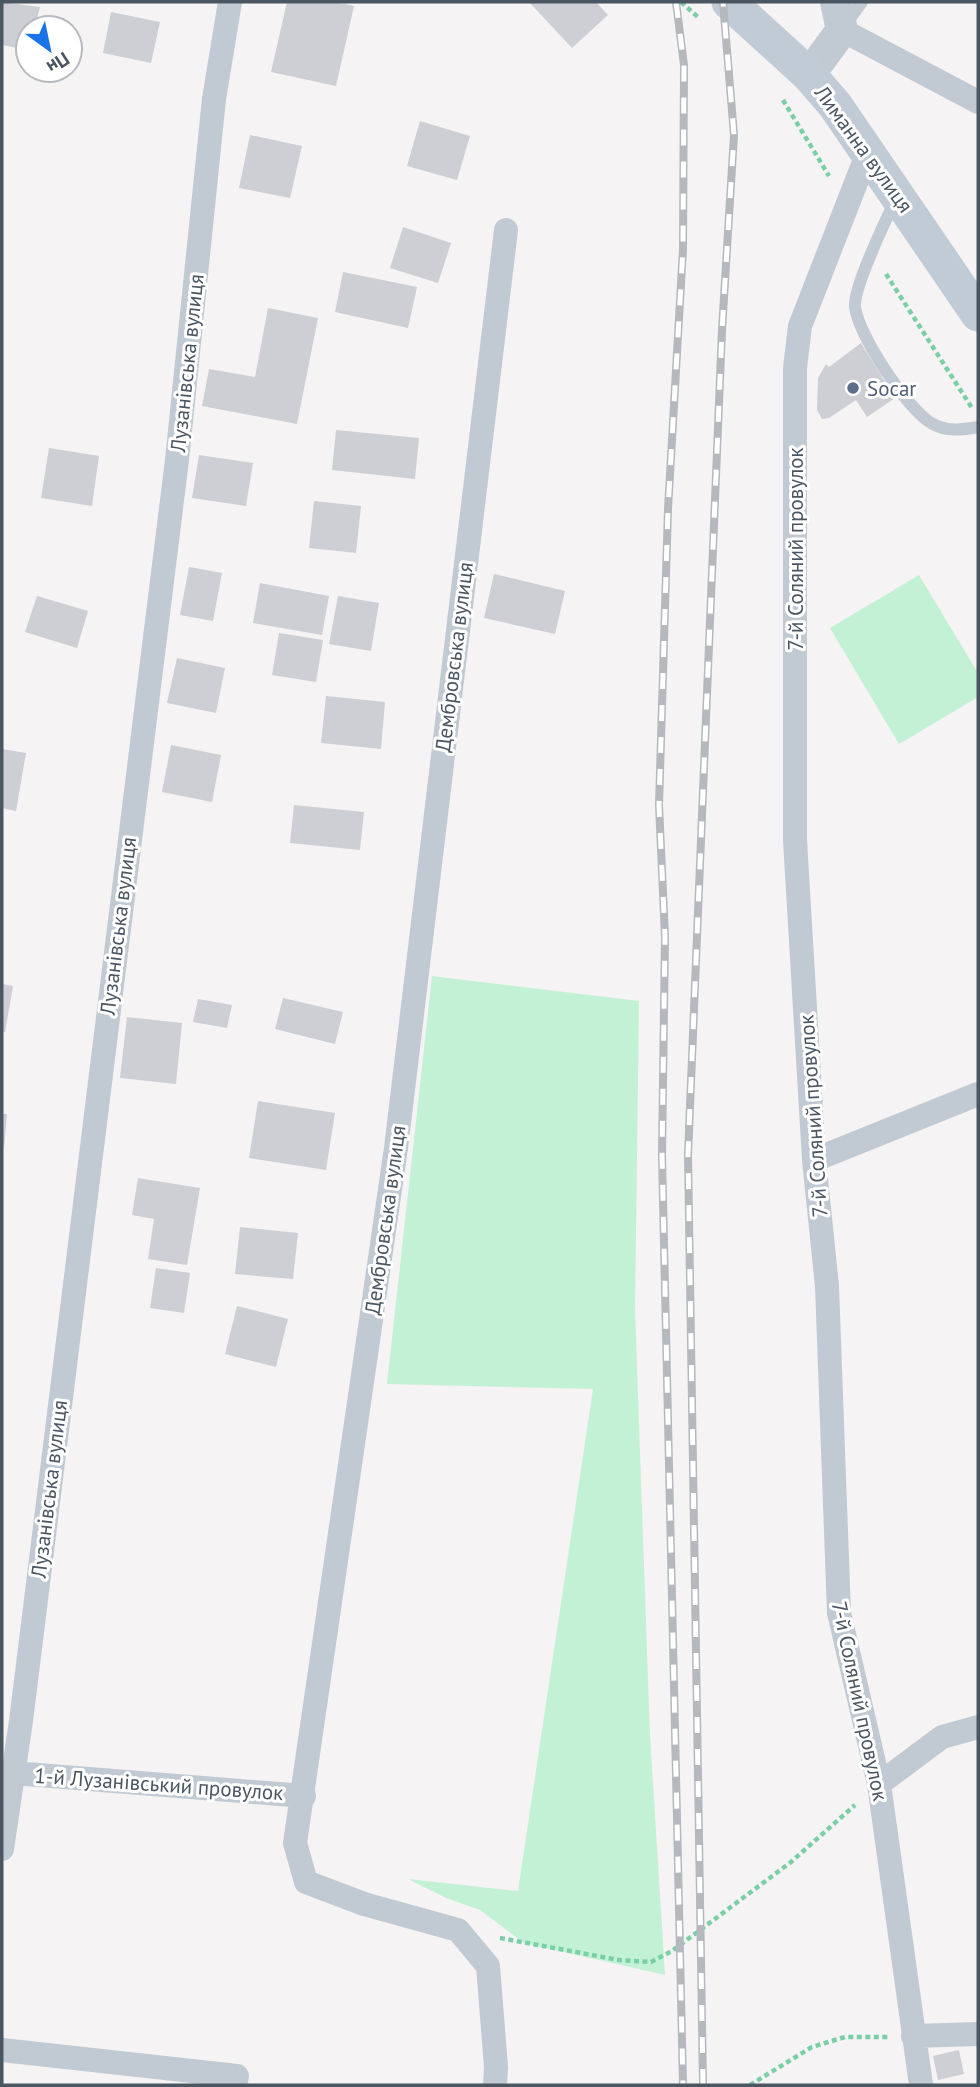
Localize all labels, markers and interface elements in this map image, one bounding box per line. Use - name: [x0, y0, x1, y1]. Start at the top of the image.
- north arrow: [14, 14, 84, 84]
- text: Пн: [42, 47, 74, 79]
- street label: Лиманна вулиця: [808, 79, 919, 218]
- street label: Лузанівська вулиця: [164, 273, 210, 454]
- place label: Socar: [867, 375, 916, 402]
- marker: Socar: [845, 380, 861, 396]
- street label: 7-й Соляний провулок: [782, 447, 809, 651]
- street label: Дембровська вулиця: [429, 561, 479, 753]
- street label: Лузанівська вулиця: [94, 836, 142, 1017]
- street label: 7-й Соляний провулок: [792, 1014, 834, 1218]
- street label: Дембровська вулиця: [358, 1124, 412, 1316]
- street label: Лузанівська вулиця: [25, 1399, 73, 1580]
- street label: 7-й Соляний провулок: [826, 1599, 894, 1803]
- street label: 1-й Лузанівський провулок: [34, 1762, 284, 1806]

